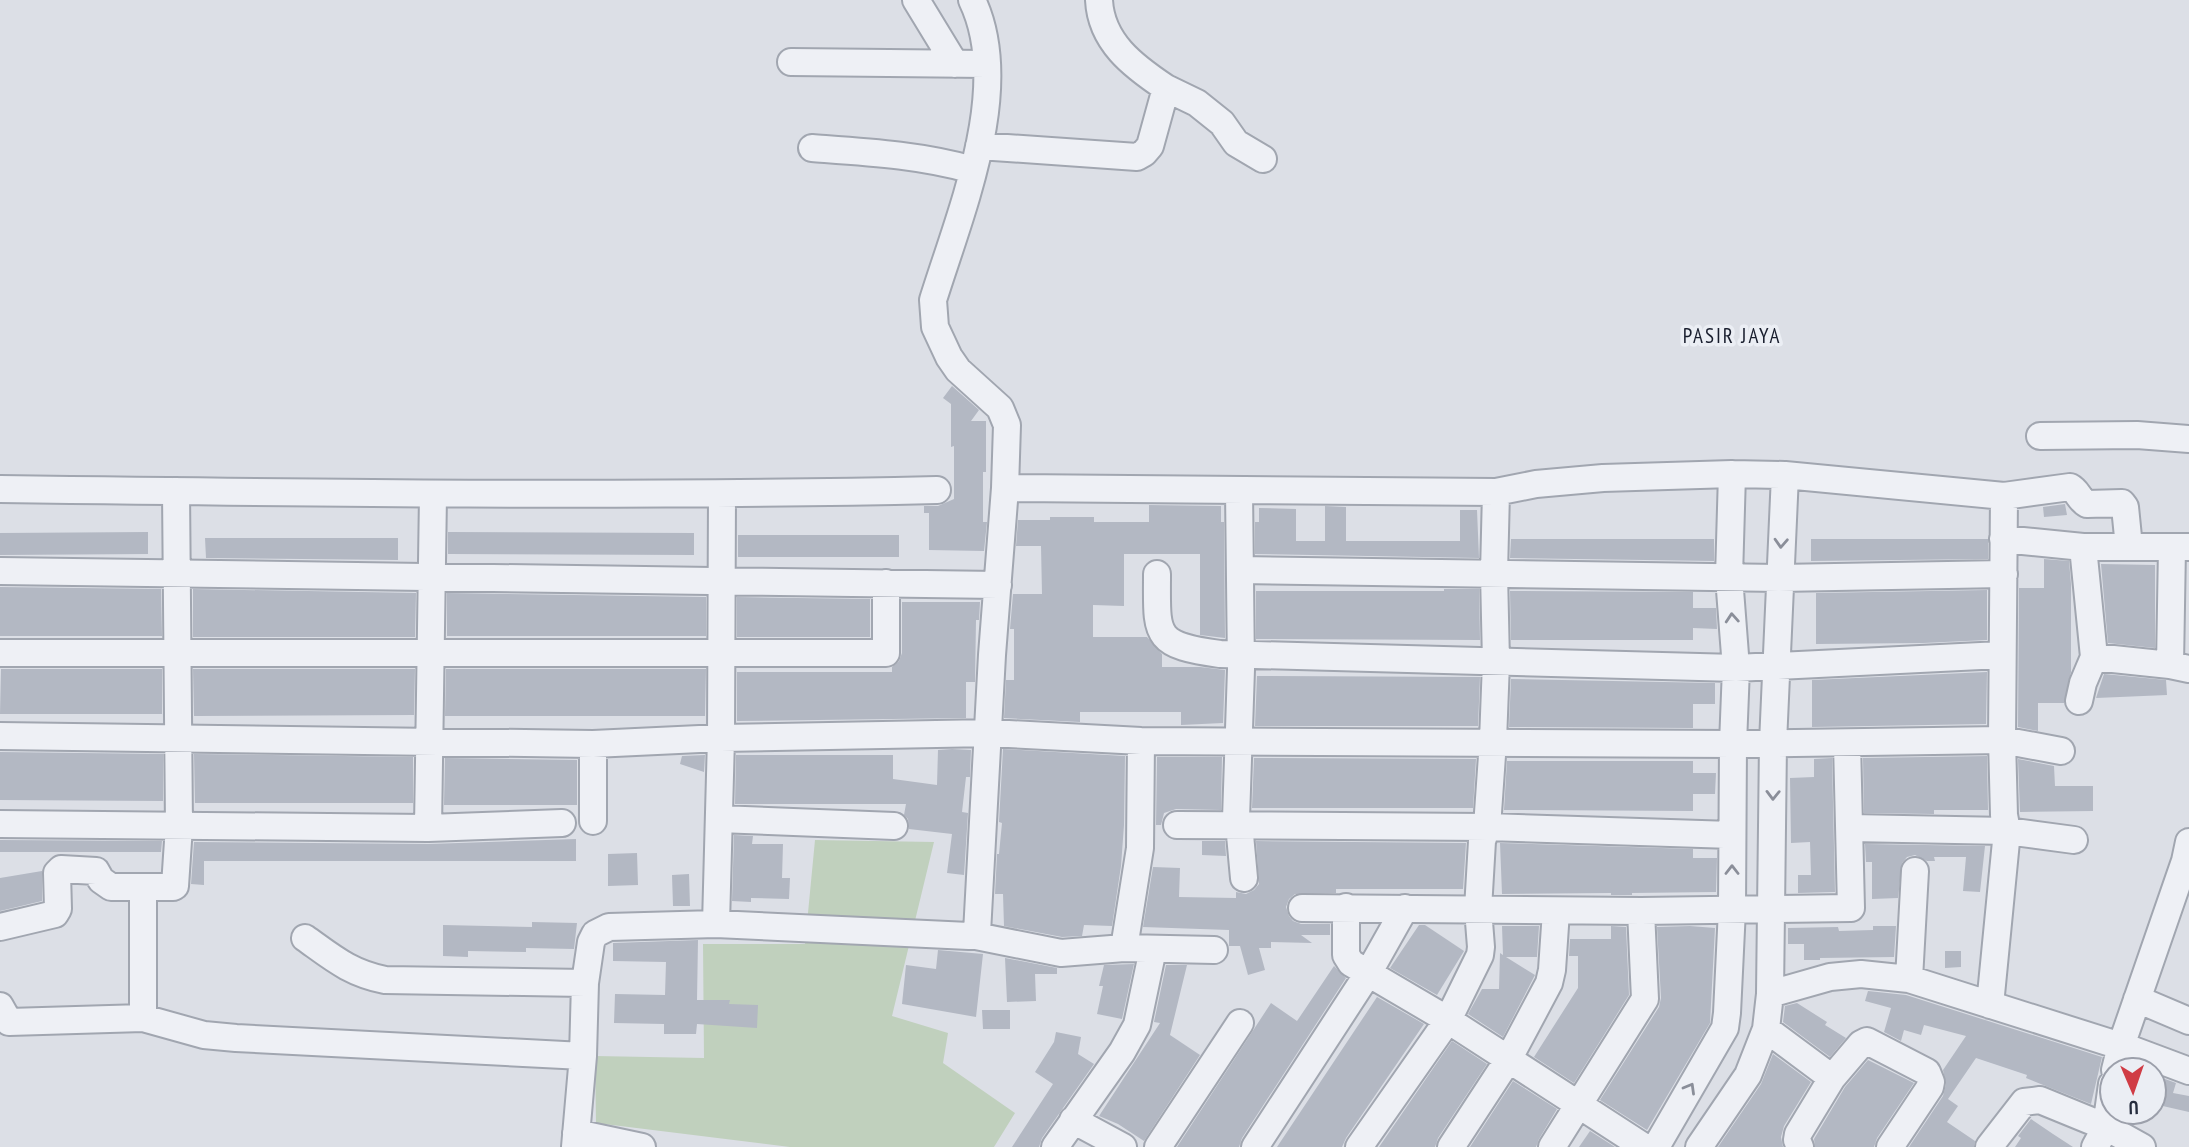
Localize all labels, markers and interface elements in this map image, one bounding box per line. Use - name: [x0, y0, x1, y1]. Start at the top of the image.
- district label: PASIR JAYA: [1683, 322, 1781, 349]
- one-way arrow: [1774, 538, 1789, 549]
- one-way arrow: [1725, 612, 1740, 623]
- one-way arrow: [1765, 790, 1781, 801]
- one-way arrow: [1724, 864, 1740, 875]
- north arrow: [2098, 1056, 2168, 1126]
- one-way arrow: [1682, 1083, 1695, 1095]
- text: U: [2128, 1096, 2139, 1120]

